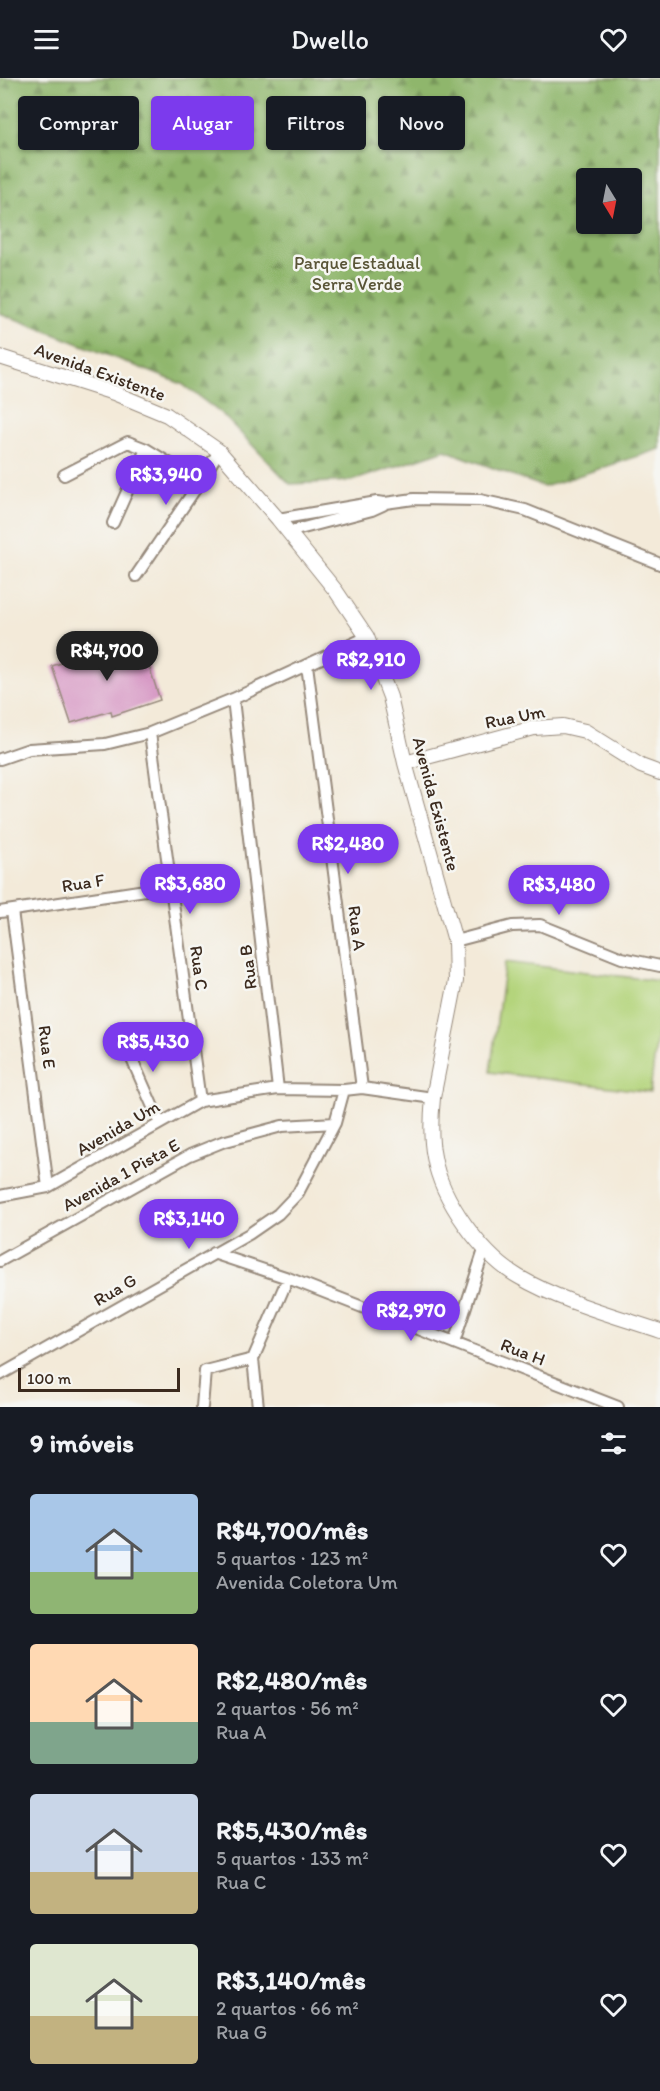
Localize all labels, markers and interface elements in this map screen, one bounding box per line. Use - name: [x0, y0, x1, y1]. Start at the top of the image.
- icon: menu: [30, 23, 63, 56]
- text: Dwello: [291, 23, 369, 56]
- icon: heart: [597, 23, 630, 56]
- chip: Comprar: [18, 96, 139, 150]
- chip: Alugar: [151, 96, 254, 150]
- chip: Filtros: [266, 96, 366, 150]
- chip: Novo: [378, 96, 465, 150]
- north arrow: [576, 168, 642, 234]
- map controls: [576, 168, 642, 234]
- park label: Parque Estadual Serra Verde: [294, 252, 420, 295]
- street label: Avenida Existente: [32, 338, 168, 406]
- pin: R$3,940: [111, 455, 221, 506]
- text: R$3,940: [130, 462, 202, 486]
- pin: R$4,700: [52, 631, 162, 682]
- text: R$4,700: [70, 638, 144, 662]
- pin: R$2,910: [316, 640, 426, 691]
- text: R$2,910: [336, 647, 406, 671]
- street label: Rua Um: [483, 700, 547, 734]
- street label: Avenida Existente: [408, 735, 464, 873]
- pin: R$2,480: [293, 824, 403, 875]
- text: R$2,480: [312, 831, 384, 855]
- pin: R$3,680: [135, 864, 245, 915]
- pin: R$3,480: [504, 865, 614, 916]
- street label: Rua F: [60, 869, 107, 897]
- text: R$3,680: [154, 871, 226, 895]
- text: R$3,480: [522, 872, 596, 896]
- street label: Rua A: [343, 904, 371, 952]
- street label: Rua B: [234, 943, 262, 991]
- street label: Rua C: [185, 944, 213, 992]
- pin: R$5,430: [98, 1022, 208, 1073]
- street label: Rua E: [33, 1024, 61, 1070]
- text: R$5,430: [117, 1029, 189, 1053]
- street label: Avenida Um: [72, 1095, 164, 1161]
- street label: Avenida 1 Pista E: [59, 1134, 183, 1216]
- pin: R$3,140: [134, 1199, 244, 1250]
- text: R$3,140: [153, 1206, 225, 1230]
- street label: Rua G: [90, 1269, 140, 1311]
- pin: R$2,970: [356, 1291, 466, 1342]
- text: R$2,970: [376, 1298, 446, 1322]
- street label: Rua H: [497, 1333, 549, 1371]
- scale bar: [18, 1365, 180, 1392]
- text: 100 m: [27, 1369, 71, 1388]
- text: 9 imóveis: [30, 1427, 134, 1459]
- icon: filters: [597, 1427, 630, 1460]
- text: R$4,700/mês: [216, 1514, 368, 1546]
- icon: home: [78, 1518, 150, 1590]
- icon: heart: [597, 1538, 630, 1571]
- text: 5 quartos · 123 m²: [216, 1546, 368, 1570]
- text: Avenida Coletora Um: [216, 1570, 398, 1594]
- text: R$2,480/mês: [216, 1664, 367, 1696]
- icon: home: [78, 1668, 150, 1740]
- icon: heart: [597, 1688, 630, 1721]
- text: 2 quartos · 56 m²: [216, 1696, 359, 1720]
- text: Rua A: [216, 1720, 266, 1744]
- text: R$5,430/mês: [216, 1814, 367, 1846]
- icon: home: [78, 1818, 150, 1890]
- icon: heart: [597, 1838, 630, 1871]
- text: 5 quartos · 133 m²: [216, 1846, 369, 1870]
- text: Rua C: [216, 1870, 266, 1894]
- text: R$3,140/mês: [216, 1964, 366, 1996]
- icon: home: [78, 1968, 150, 2040]
- icon: heart: [597, 1988, 630, 2021]
- text: 2 quartos · 66 m²: [216, 1996, 359, 2020]
- text: Rua G: [216, 2020, 267, 2044]

